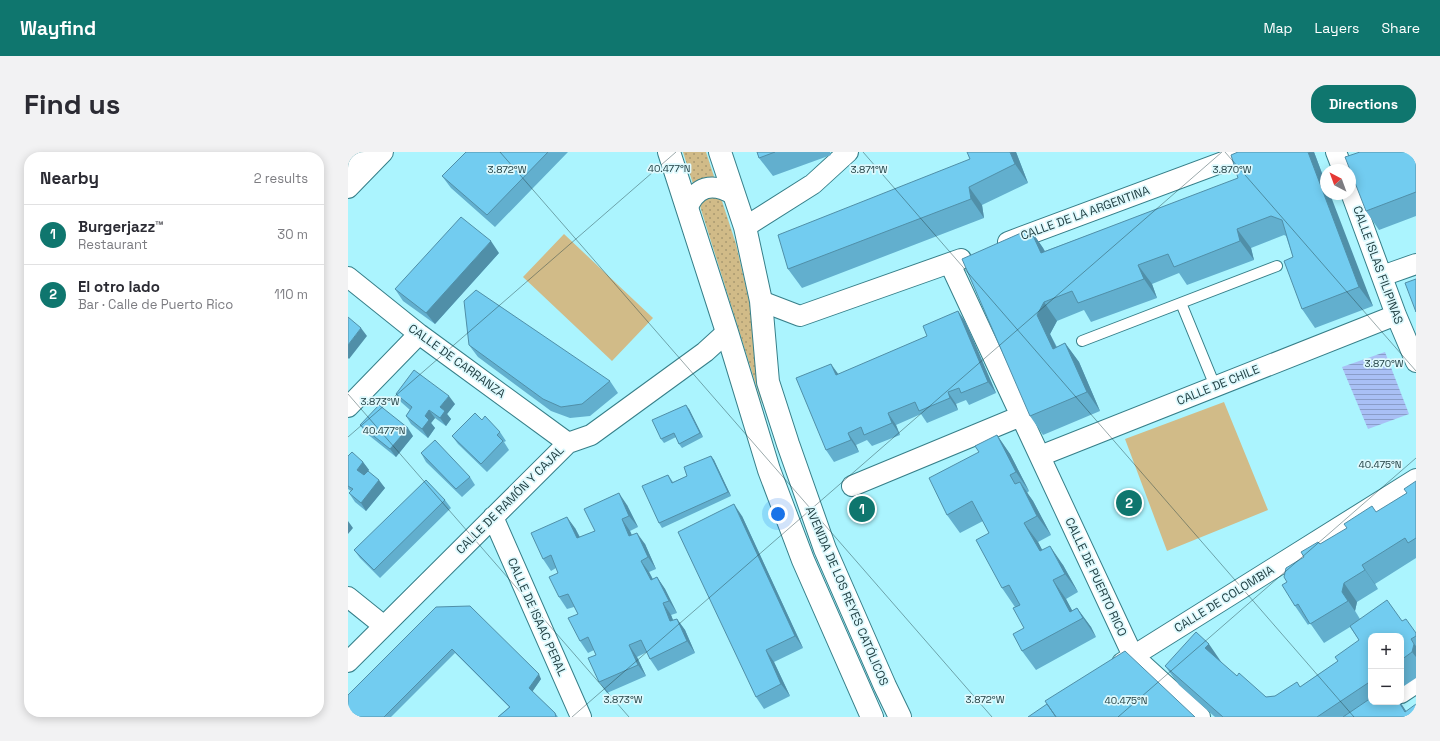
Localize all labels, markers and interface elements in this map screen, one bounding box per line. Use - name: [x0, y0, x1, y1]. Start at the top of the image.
- text: Wayfind: [20, 16, 96, 41]
- text: Map: [1263, 19, 1293, 37]
- text: Layers: [1315, 19, 1359, 37]
- text: Share: [1381, 19, 1420, 37]
- button: Directions: [1311, 85, 1416, 123]
- text: Find us: [24, 86, 121, 122]
- text: 40.477°N: [648, 162, 690, 175]
- text: 3.872°W: [488, 163, 527, 176]
- text: 3.871°W: [851, 163, 888, 176]
- text: 3.870°W: [1212, 163, 1252, 176]
- north arrow: [1320, 164, 1356, 200]
- text: Nearby: [40, 167, 99, 189]
- text: 2 results: [254, 170, 308, 187]
- street label: CALLE DE LA ARGENTINA: [1018, 182, 1152, 244]
- street label: CALLE ISLAS FILIPINAS: [1349, 204, 1407, 326]
- text: Burgerjazz™: [78, 217, 164, 236]
- text: 1: [50, 226, 56, 243]
- text: 30 m: [277, 226, 308, 243]
- text: Restaurant: [78, 236, 148, 253]
- text: El otro lado: [78, 277, 160, 296]
- text: 2: [49, 286, 57, 303]
- text: 110 m: [274, 286, 308, 303]
- text: Bar · Calle de Puerto Rico: [78, 296, 233, 313]
- street label: CALLE DE CARRANZA: [405, 320, 509, 402]
- text: 3.870°W: [1364, 357, 1404, 370]
- street label: CALLE DE CHILE: [1174, 361, 1262, 409]
- text: 3.873°W: [361, 395, 400, 408]
- text: 40.477°N: [363, 424, 405, 437]
- street label: CALLE DE RAMÓN Y CAJAL: [452, 442, 568, 558]
- text: 40.475°N: [1358, 458, 1402, 471]
- pin: 2: [1116, 488, 1142, 518]
- pin: 1: [849, 494, 875, 524]
- your location: [768, 504, 788, 524]
- street label: AVENIDA DE LOS REYES CATÓLICOS: [802, 504, 892, 688]
- street label: CALLE DE PUERTO RICO: [1061, 515, 1131, 639]
- street label: CALLE DE ISAAC PERAL: [504, 555, 570, 679]
- street label: CALLE DE COLOMBIA: [1171, 562, 1277, 636]
- map controls: [1368, 633, 1404, 705]
- button: +: [1368, 633, 1404, 669]
- button: −: [1368, 669, 1404, 705]
- text: 3.873°W: [604, 693, 643, 706]
- text: 3.872°W: [966, 693, 1005, 706]
- text: 40.475°N: [1104, 694, 1148, 707]

